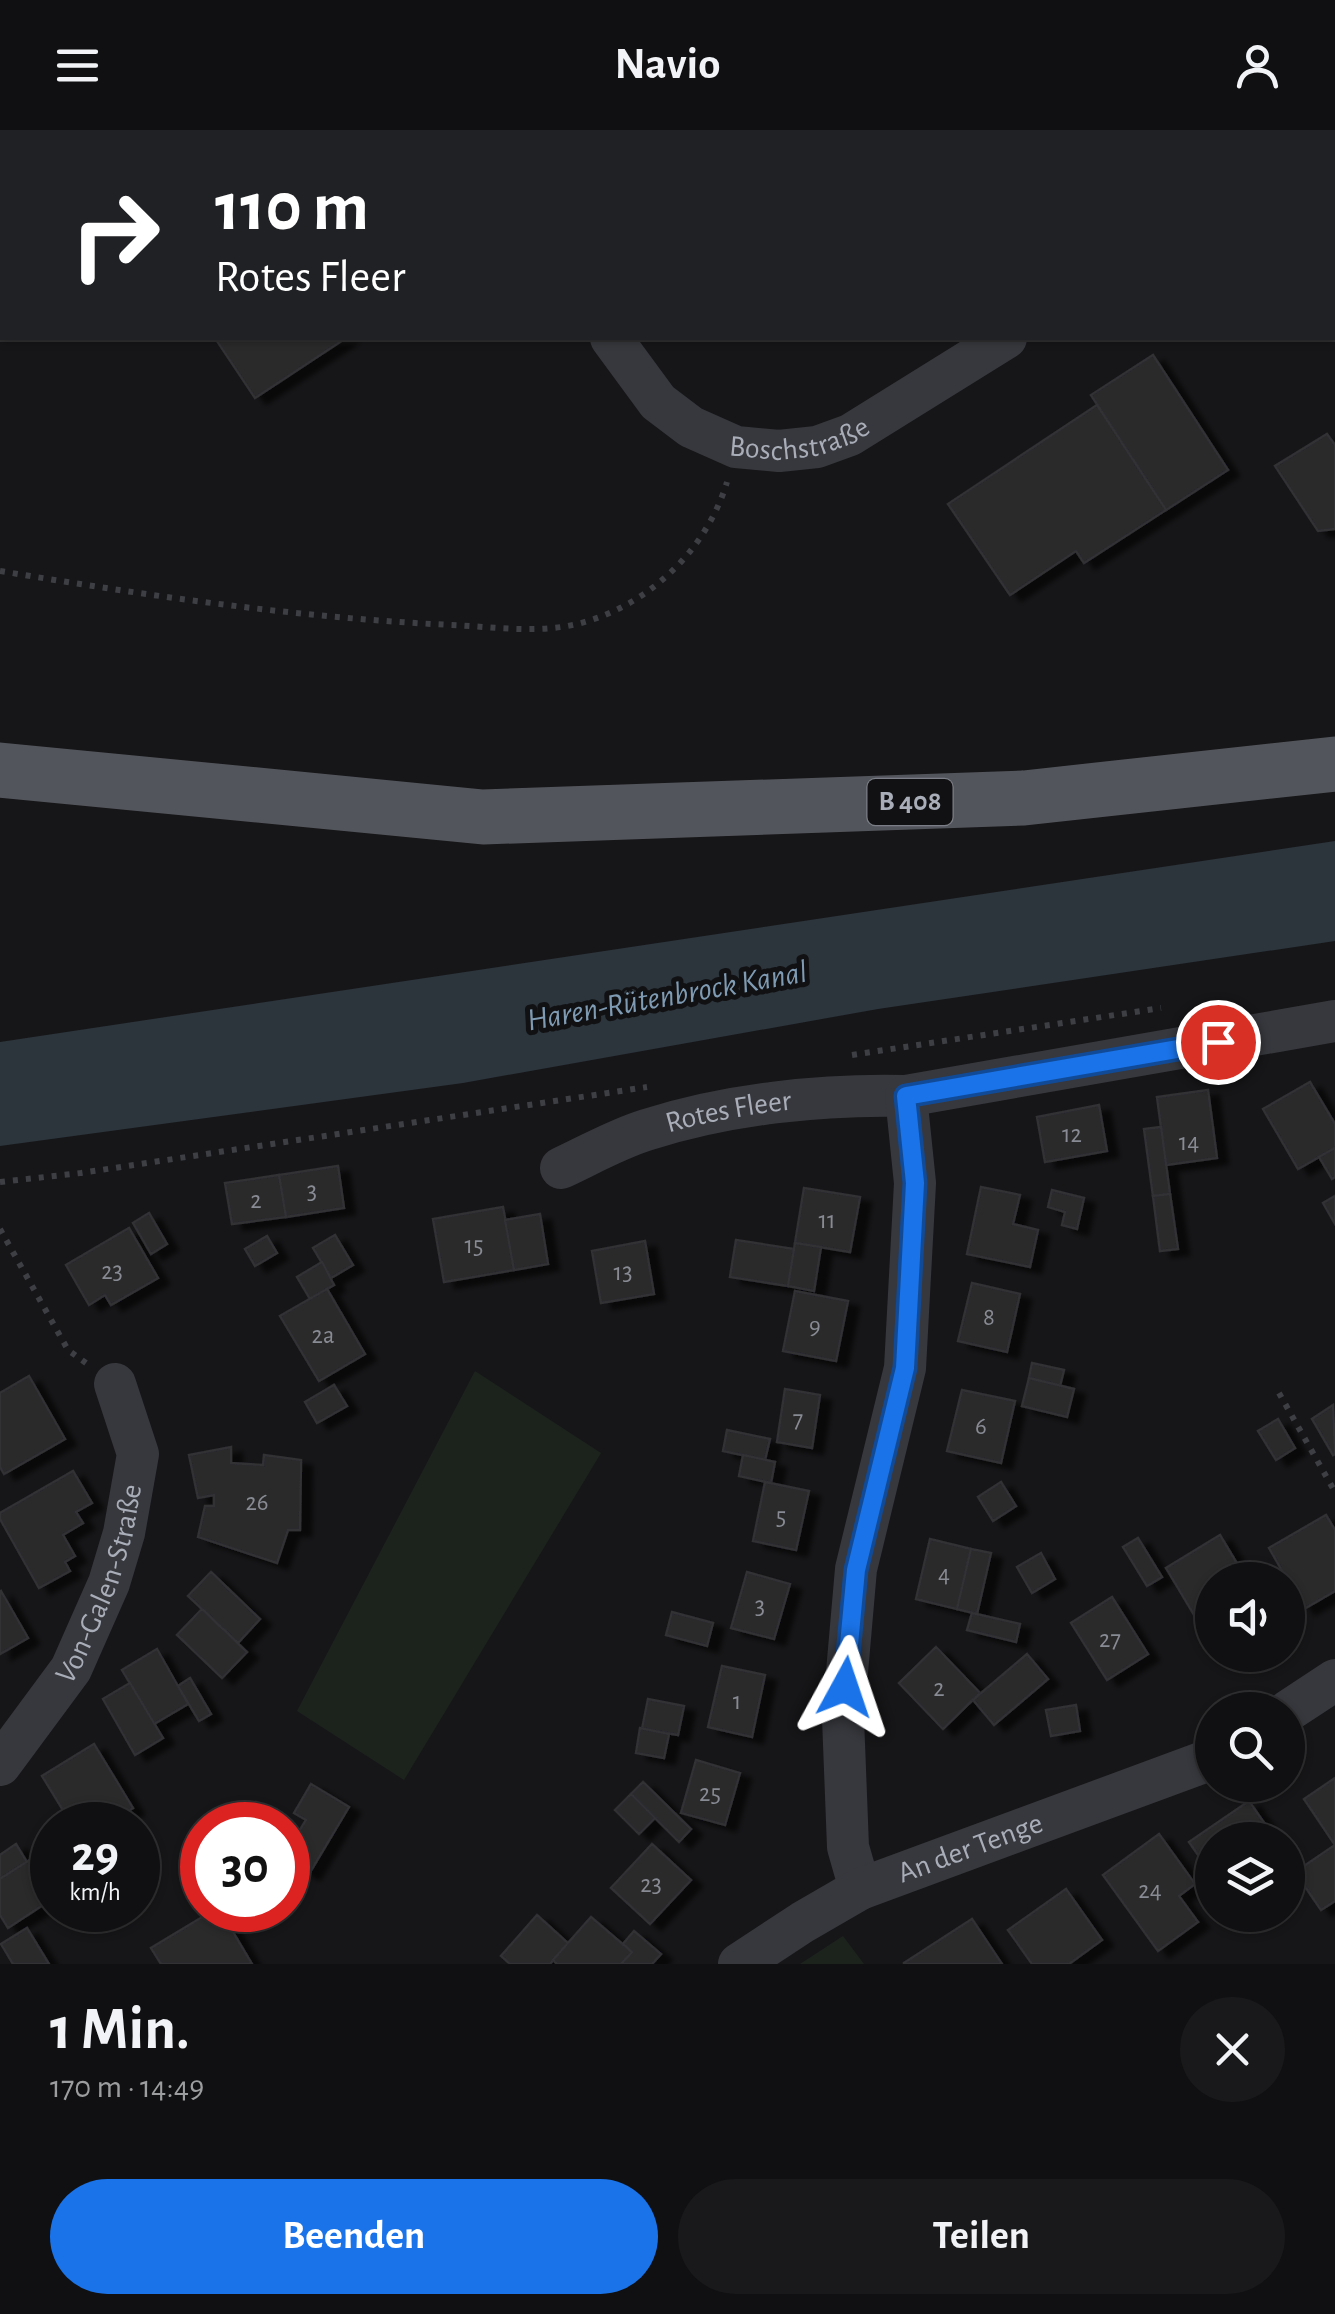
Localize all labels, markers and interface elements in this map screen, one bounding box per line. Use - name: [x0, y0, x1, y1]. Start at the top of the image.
- icon: menu: [50, 38, 105, 93]
- icon: person: [1230, 38, 1285, 93]
- text: Navio: [615, 42, 720, 87]
- icon: right: [50, 170, 180, 300]
- text: 110 m: [215, 173, 369, 243]
- text: Rotes Fleer: [215, 255, 406, 300]
- street label: Boschstraße: [728, 412, 875, 466]
- road number: B 408: [868, 779, 952, 825]
- water label: Haren-Rütenbrock Kanal: [524, 956, 810, 1036]
- pin: [1176, 1000, 1261, 1085]
- icon: arrive: [1191, 1015, 1246, 1070]
- street label: Rotes Fleer: [662, 1086, 793, 1138]
- house number: 12: [1062, 1122, 1082, 1147]
- house number: 14: [1179, 1130, 1199, 1155]
- house number: 3: [307, 1179, 317, 1204]
- house number: 2: [250, 1188, 262, 1213]
- house number: 11: [818, 1208, 836, 1233]
- house number: 15: [464, 1233, 484, 1258]
- house number: 23: [101, 1259, 123, 1284]
- house number: 13: [614, 1260, 632, 1285]
- house number: 8: [983, 1305, 995, 1330]
- house number: 9: [809, 1314, 821, 1339]
- house number: 2a: [312, 1323, 334, 1348]
- house number: 7: [793, 1407, 803, 1432]
- house number: 6: [975, 1414, 987, 1439]
- street label: Von-Galen-Straße: [50, 1482, 147, 1689]
- house number: 26: [245, 1490, 269, 1515]
- house number: 5: [776, 1504, 786, 1529]
- house number: 4: [938, 1562, 950, 1587]
- map controls: [1195, 1562, 1305, 1932]
- button: sound: [1195, 1562, 1305, 1672]
- house number: 3: [755, 1594, 765, 1619]
- house number: 27: [1099, 1627, 1121, 1652]
- position arrow: [793, 1635, 897, 1739]
- house number: 2: [933, 1676, 945, 1701]
- house number: 1: [733, 1689, 741, 1714]
- button: search: [1195, 1692, 1305, 1802]
- house number: 25: [699, 1781, 721, 1806]
- speed limit sign: 30: [180, 1802, 310, 1932]
- street label: An der Tenge: [894, 1808, 1047, 1889]
- button: layers: [1195, 1822, 1305, 1932]
- text: 29: [71, 1830, 119, 1880]
- house number: 23: [640, 1872, 662, 1897]
- house number: 24: [1138, 1878, 1162, 1903]
- text: km/h: [69, 1880, 121, 1905]
- button: close: [1180, 1997, 1285, 2102]
- text: 1 Min.: [50, 2000, 190, 2060]
- text: 170 m · 14:49: [50, 2071, 204, 2103]
- button: Beenden: [50, 2179, 658, 2294]
- button: Teilen: [678, 2179, 1285, 2294]

